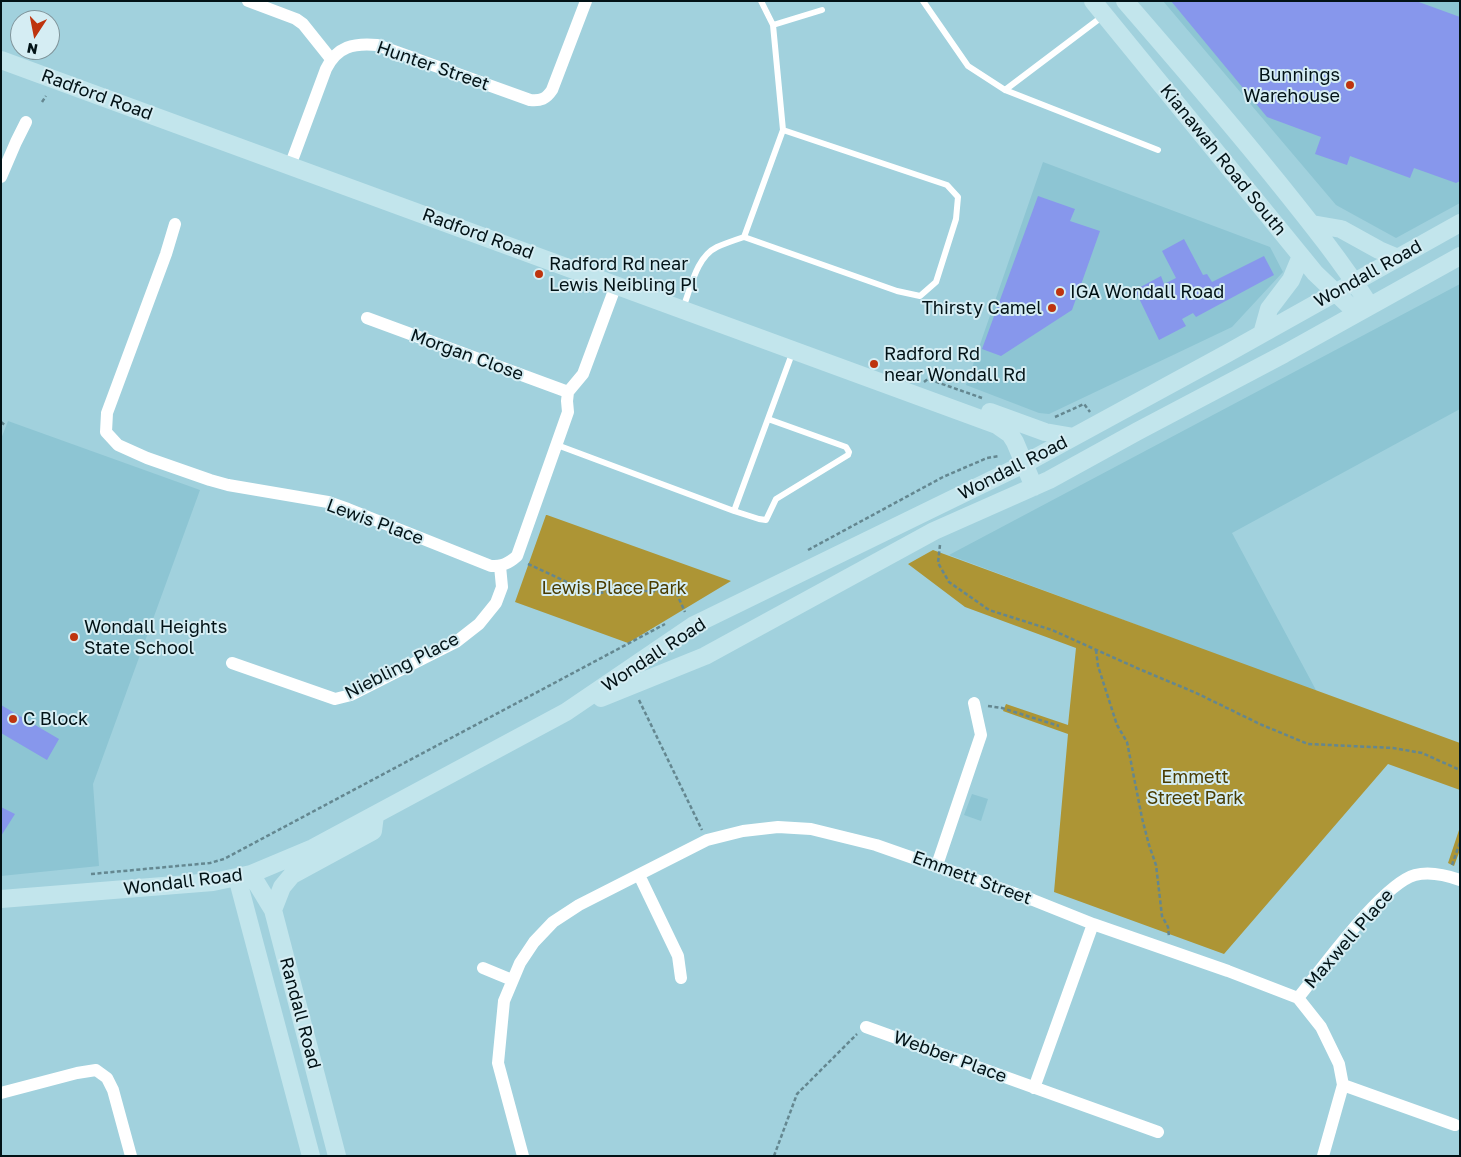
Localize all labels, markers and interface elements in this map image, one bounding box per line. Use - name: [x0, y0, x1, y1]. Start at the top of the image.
- north arrow: [10, 10, 60, 60]
- street label: Hunter Street: [374, 37, 492, 95]
- text: N: [25, 40, 39, 59]
- place label: Bunnings Warehouse: [1243, 64, 1340, 106]
- street label: Radford Road: [38, 65, 156, 125]
- marker: Bunnings Warehouse: [1344, 79, 1356, 91]
- street label: Kianawah Road South: [1155, 80, 1291, 240]
- street label: Radford Road: [419, 204, 537, 264]
- street label: Wondall Road: [1310, 236, 1426, 312]
- place label: Radford Rd near Lewis Neibling Pl: [549, 253, 698, 296]
- marker: Radford Rd near Lewis Neibling Pl: [533, 268, 545, 280]
- place label: IGA Wondall Road: [1070, 281, 1224, 303]
- marker: IGA Wondall Road: [1054, 286, 1066, 298]
- place label: Thirsty Camel: [922, 297, 1042, 319]
- marker: Thirsty Camel: [1046, 302, 1058, 314]
- street label: Morgan Close: [408, 325, 526, 385]
- place label: Radford Rd near Wondall Rd: [884, 343, 1026, 386]
- marker: Radford Rd near Wondall Rd: [868, 358, 880, 370]
- street label: Wondall Road: [955, 431, 1071, 505]
- street label: Lewis Place: [323, 494, 427, 550]
- park label: Lewis Place Park: [541, 577, 687, 599]
- street label: Wondall Road: [598, 613, 710, 697]
- place label: Wondall Heights State School: [84, 616, 227, 659]
- street label: Niebling Place: [341, 628, 463, 704]
- marker: Wondall Heights State School: [68, 631, 80, 643]
- place label: C Block: [23, 708, 88, 730]
- marker: C Block: [7, 713, 19, 725]
- park label: Emmett Street Park: [1147, 766, 1243, 809]
- street label: Emmett Street: [909, 846, 1035, 910]
- street label: Wondall Road: [122, 864, 244, 900]
- street label: Maxwell Place: [1300, 885, 1398, 993]
- street label: Randall Road: [275, 955, 325, 1071]
- street label: Webber Place: [890, 1026, 1010, 1088]

